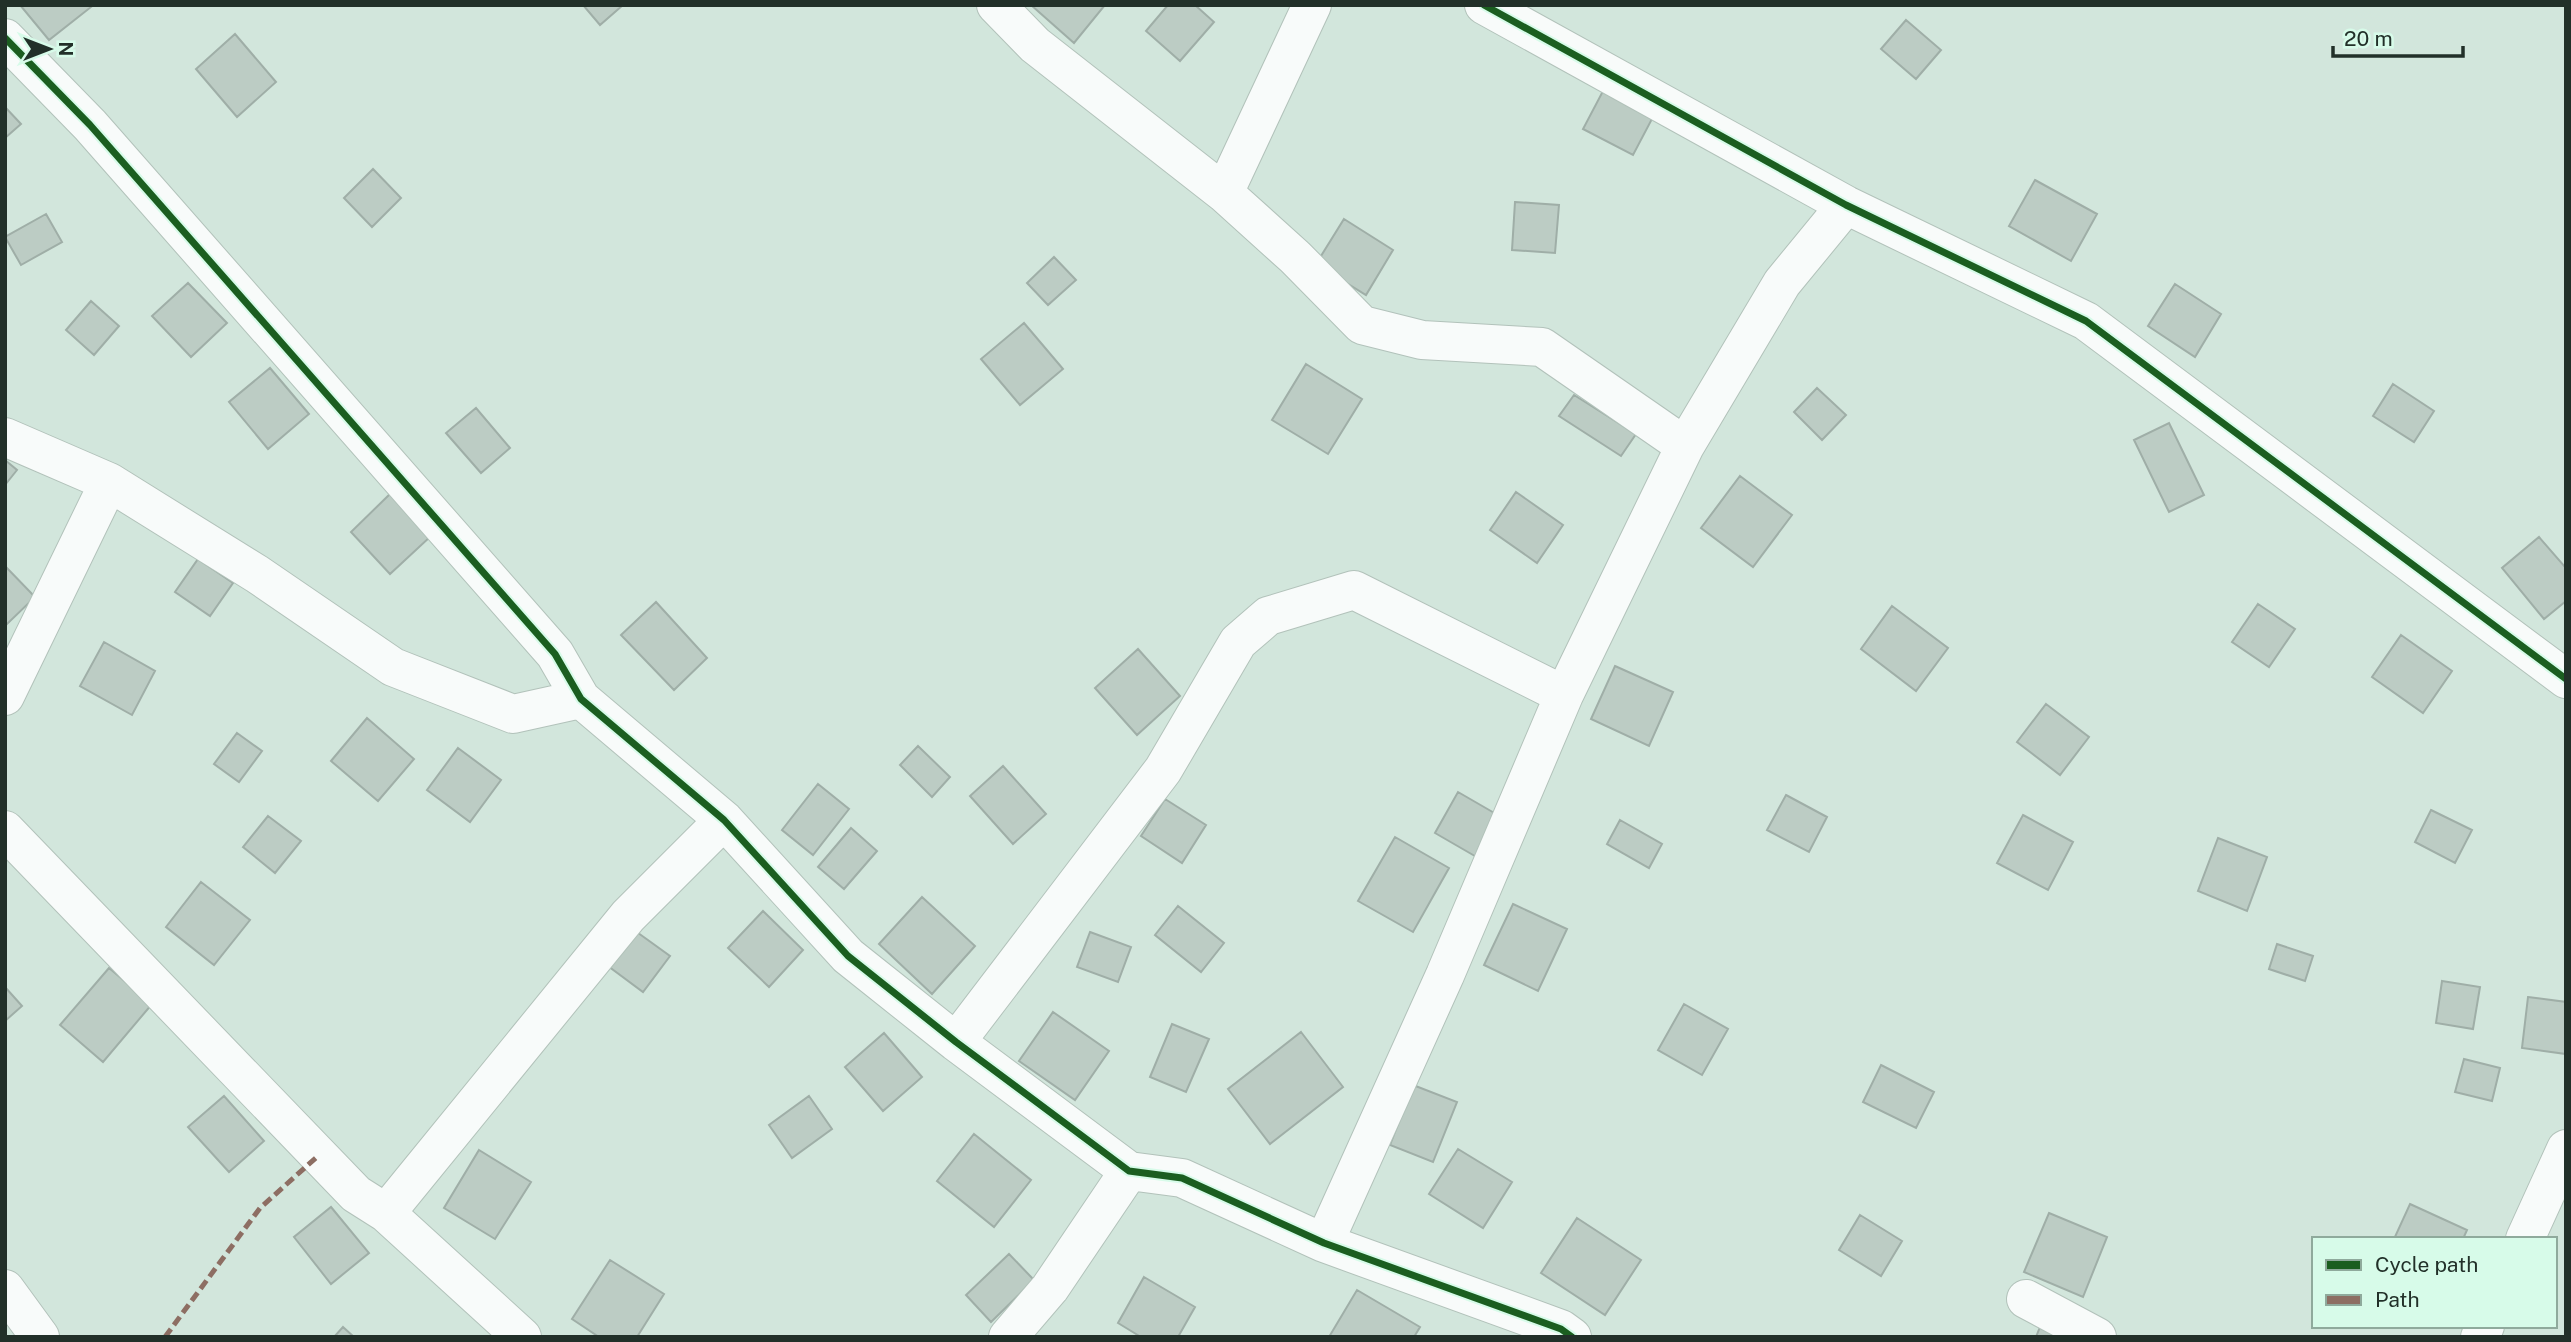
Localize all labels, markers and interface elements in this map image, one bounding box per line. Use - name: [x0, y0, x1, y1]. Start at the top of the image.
- north arrow: [14, 14, 84, 84]
- scale bar: [2333, 14, 2462, 58]
- text: 20 m: [2344, 26, 2393, 51]
- text: N: [55, 42, 77, 56]
- legend: [2312, 1237, 2557, 1328]
- text: Cycle path: [2375, 1252, 2478, 1277]
- text: Path: [2375, 1287, 2420, 1312]

